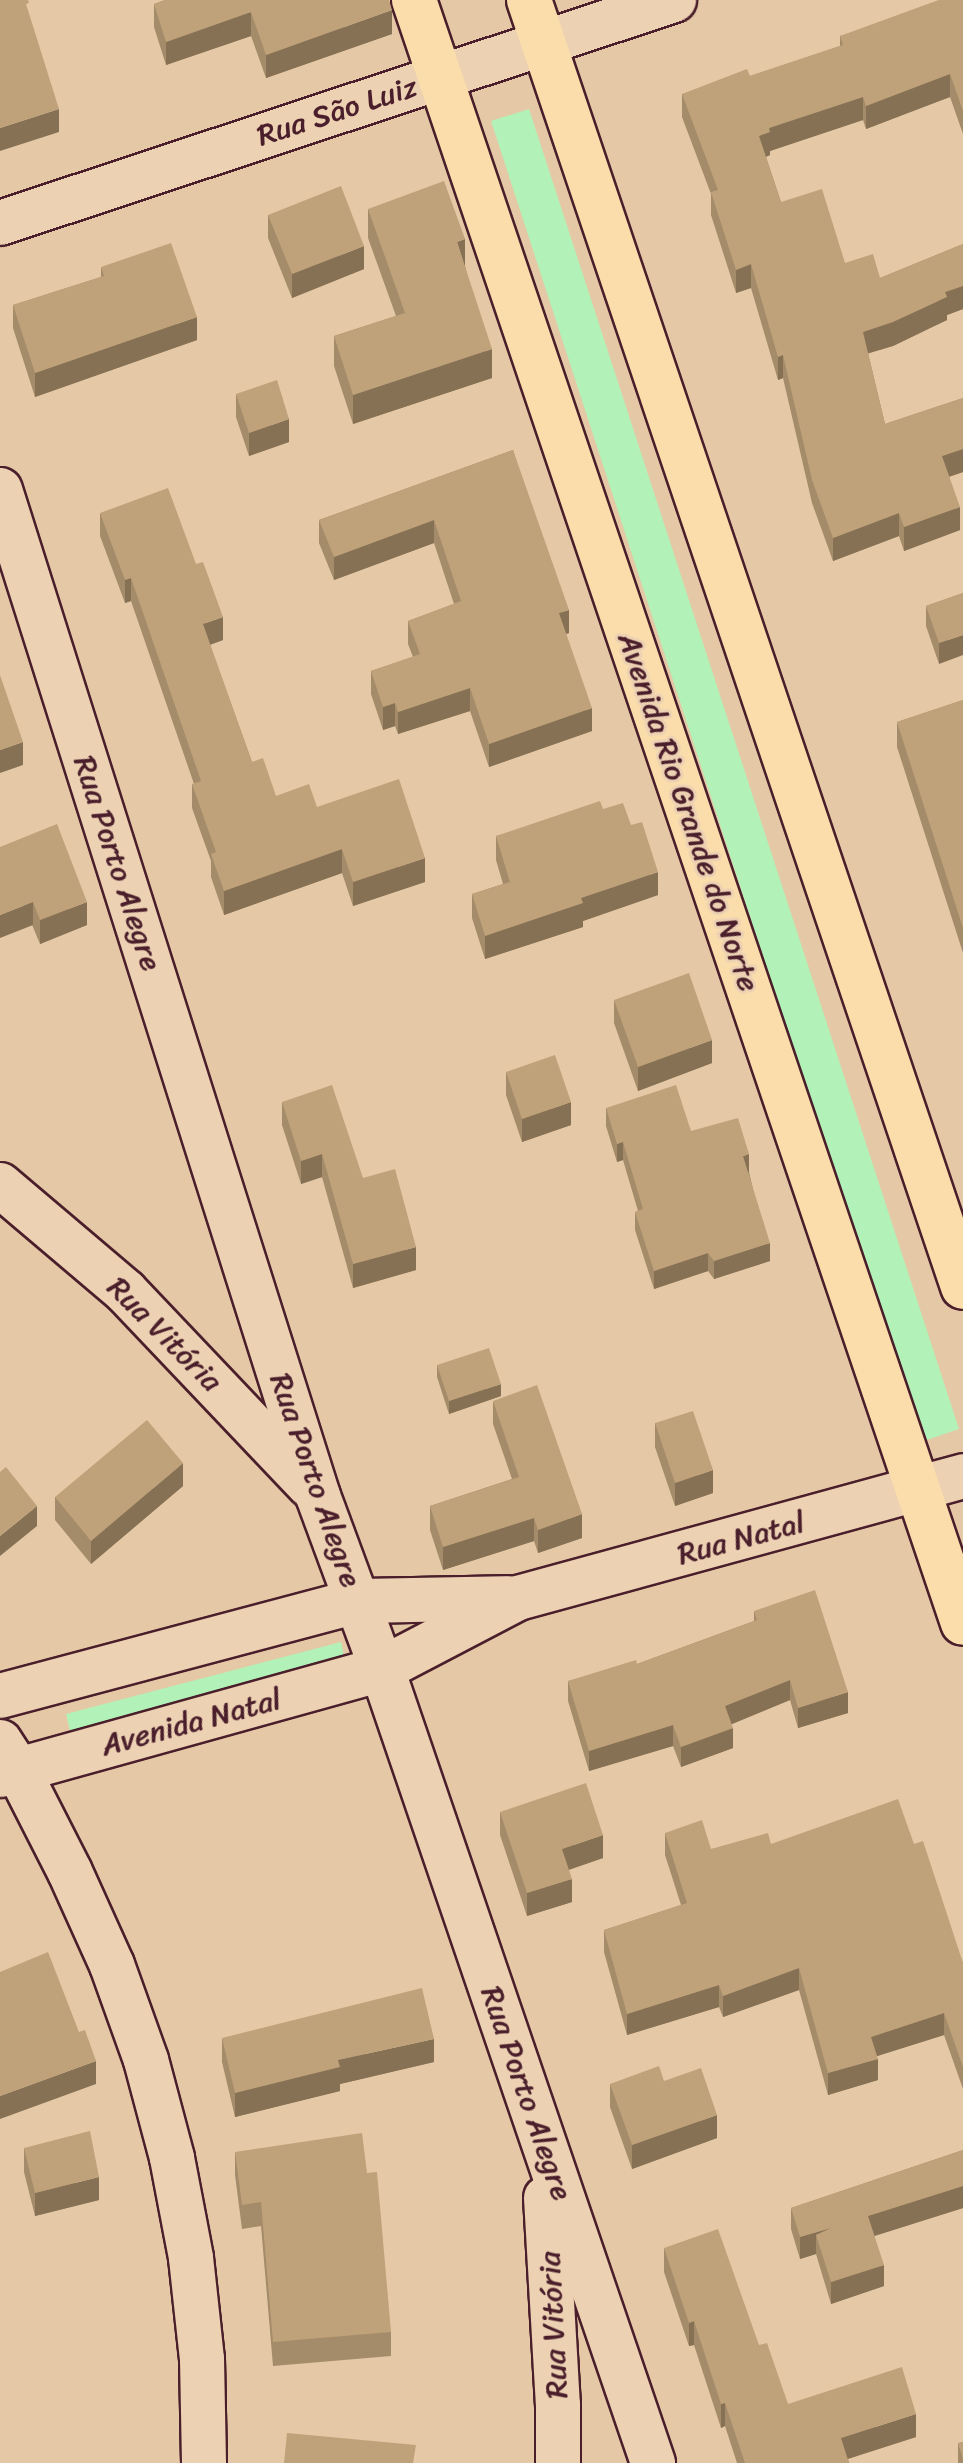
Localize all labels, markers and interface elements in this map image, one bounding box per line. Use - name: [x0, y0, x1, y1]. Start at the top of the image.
- street label: Rua São Luiz: [252, 68, 422, 154]
- street label: Avenida Rio Grande do Norte: [610, 627, 768, 997]
- street label: Rua Porto Alegre: [66, 750, 170, 976]
- street label: Rua Vitória: [100, 1269, 230, 1399]
- street label: Rua Porto Alegre: [262, 1367, 370, 1593]
- street label: Rua Natal: [674, 1504, 808, 1572]
- street label: Avenida Natal: [97, 1681, 285, 1763]
- street label: Rua Porto Alegre: [473, 1980, 581, 2206]
- street label: Rua Vitória: [531, 2251, 575, 2399]

